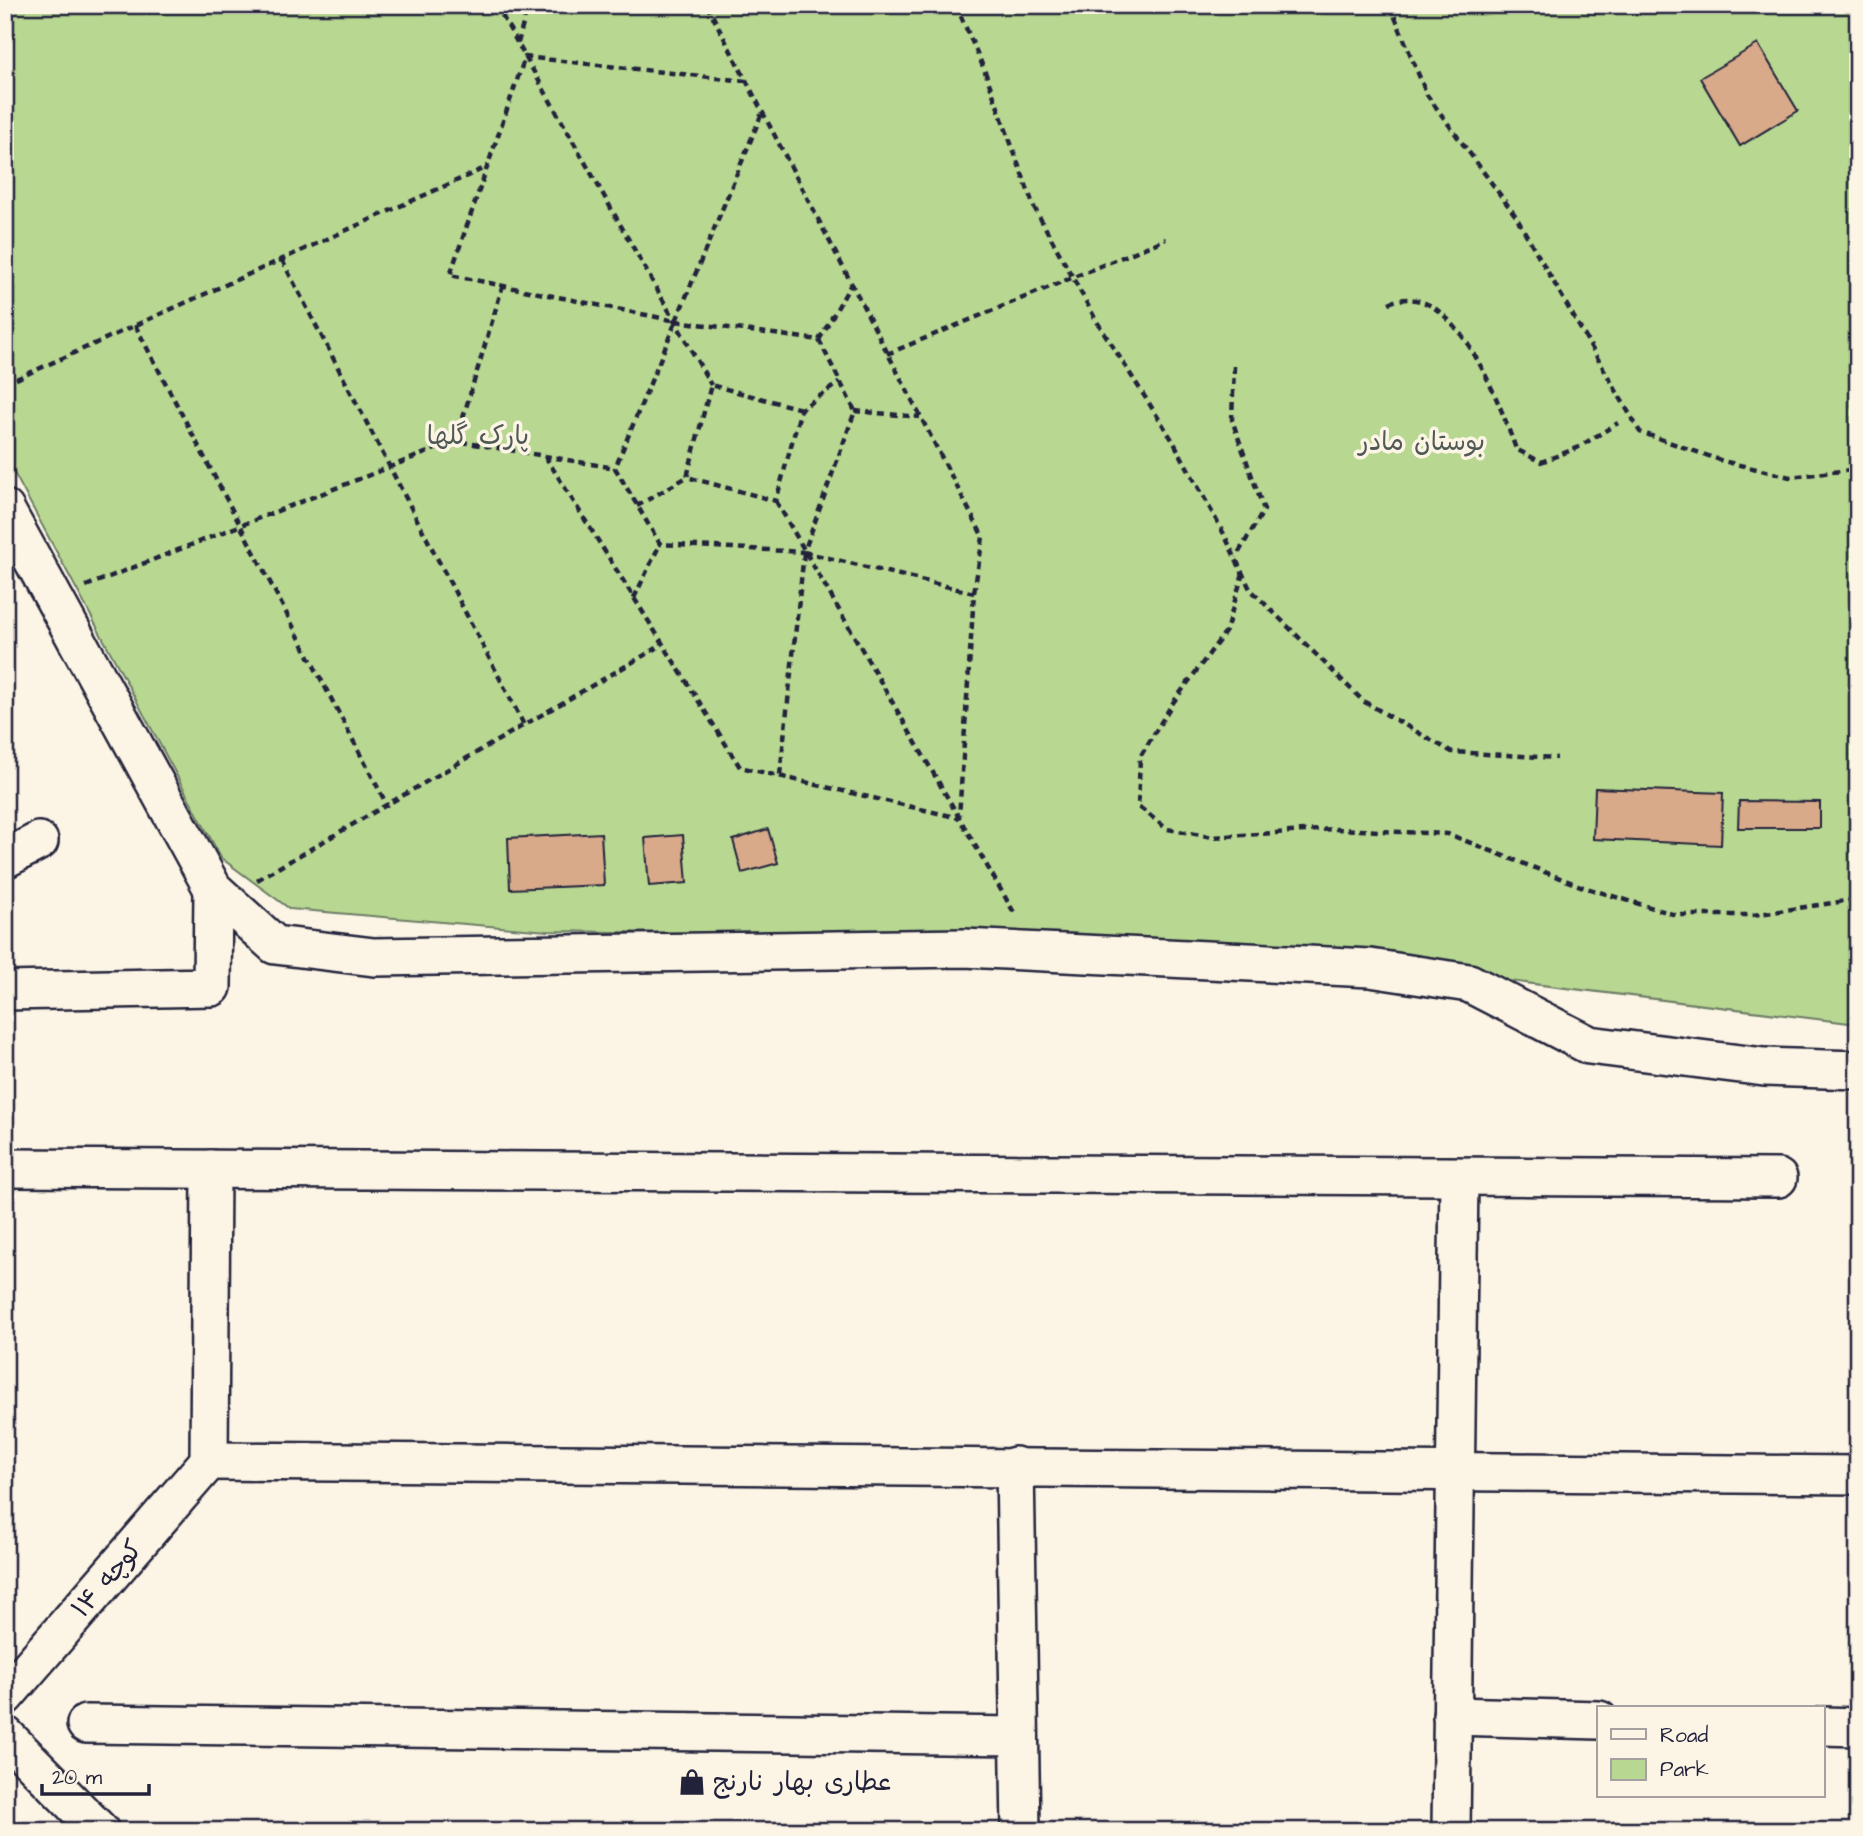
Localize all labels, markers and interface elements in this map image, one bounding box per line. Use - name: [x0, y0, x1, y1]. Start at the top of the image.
- park label: پارک گلها: [427, 418, 529, 454]
- park label: بوستان مادر: [1357, 424, 1485, 460]
- street label: کوچه ۱۴: [63, 1532, 151, 1626]
- legend: [1597, 1706, 1825, 1798]
- text: Road: [1660, 1721, 1708, 1750]
- scale bar: [42, 1752, 149, 1796]
- text: Park: [1660, 1755, 1709, 1784]
- text: 20 m: [52, 1763, 103, 1792]
- place label: عطاری بهار نارنج: [713, 1764, 892, 1800]
- shop icon: عطاری بهار نارنج: [677, 1767, 707, 1797]

